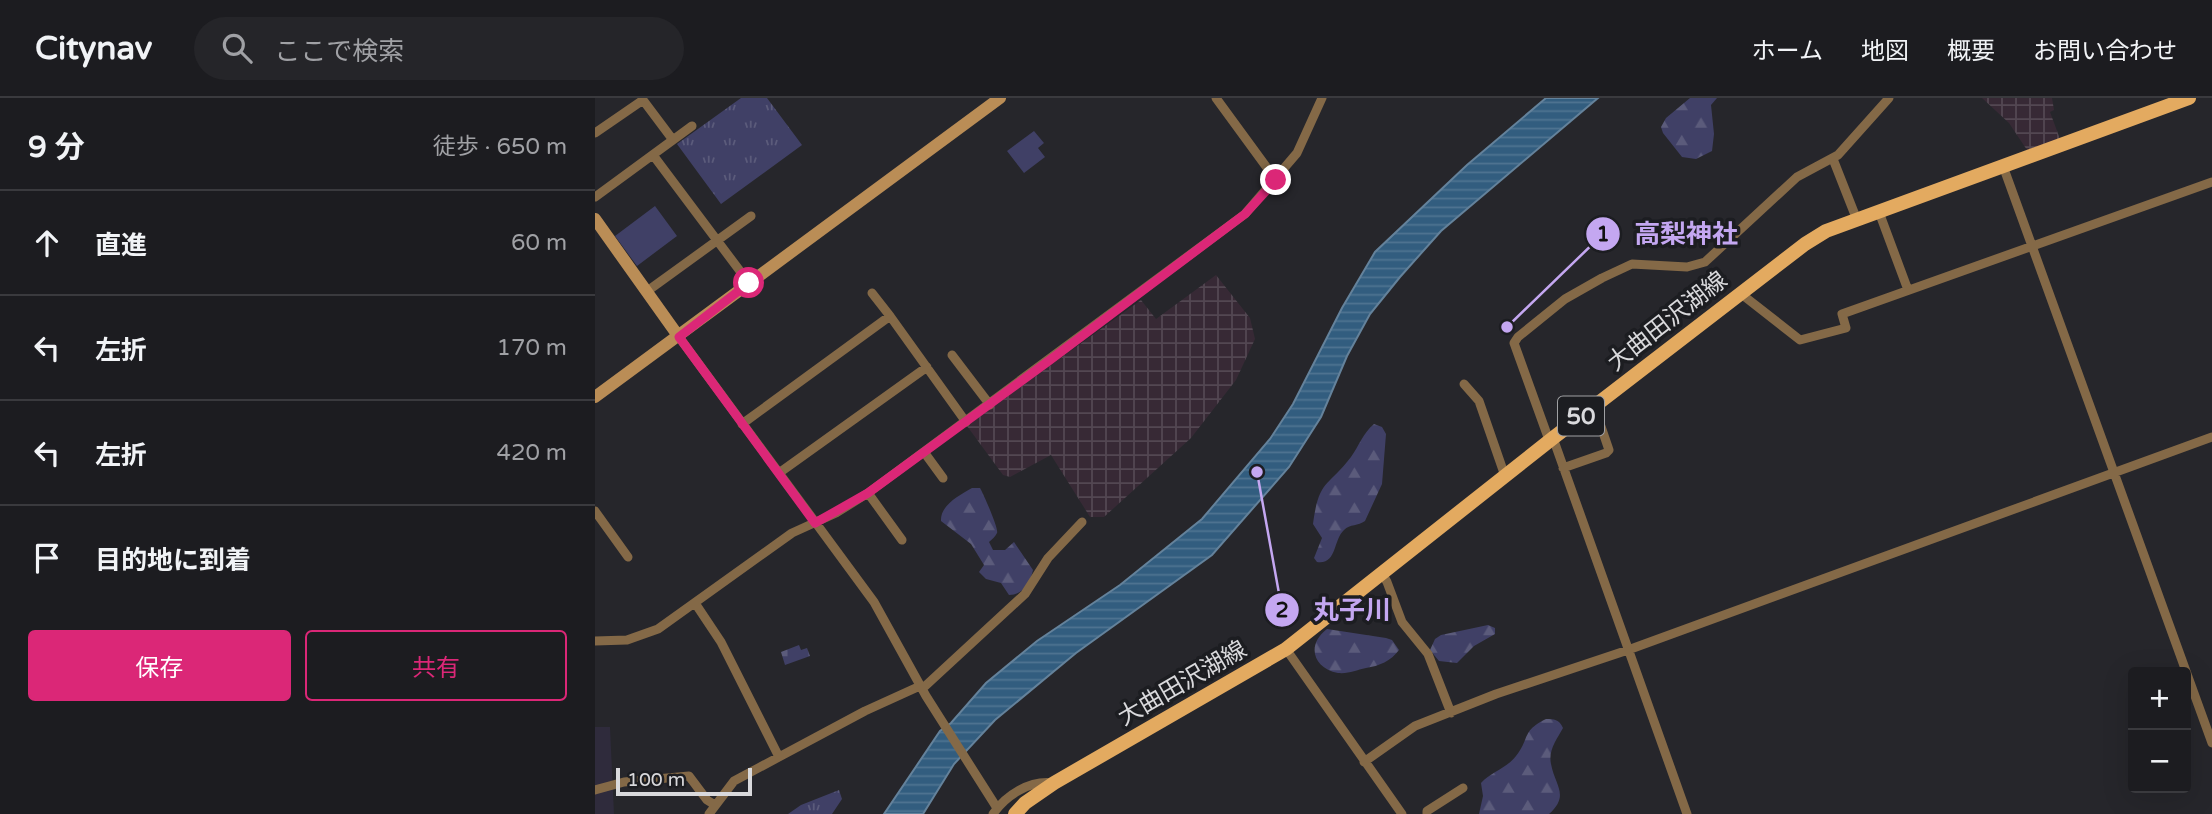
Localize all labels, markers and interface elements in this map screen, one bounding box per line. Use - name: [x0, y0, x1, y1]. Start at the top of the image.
- search box: [194, 17, 684, 80]
- text: Citynav: [35, 29, 152, 68]
- icon: search: [218, 29, 256, 67]
- text: ここで検索: [274, 36, 404, 67]
- text: ホーム: [1752, 37, 1823, 66]
- text: 地図: [1861, 37, 1909, 66]
- text: 概要: [1947, 37, 1995, 66]
- text: お問い合わせ: [2033, 37, 2177, 66]
- text: 9 分: [28, 129, 85, 166]
- text: 徒歩 · 650 m: [433, 133, 567, 161]
- route end: [1260, 164, 1291, 195]
- callout: 高梨神社: [1585, 211, 1752, 258]
- text: 高梨神社: [1634, 219, 1738, 250]
- text: 1: [1596, 222, 1610, 247]
- icon: ahead: [28, 224, 66, 262]
- text: 60 m: [511, 229, 567, 257]
- text: 直進: [95, 230, 147, 261]
- street label: 大曲田沢湖線: [1602, 266, 1733, 377]
- route start: [733, 267, 764, 298]
- icon: left: [28, 329, 66, 367]
- text: 170 m: [497, 334, 567, 362]
- text: 左折: [95, 335, 147, 366]
- road number: 50: [1558, 396, 1604, 436]
- icon: left: [28, 434, 66, 472]
- text: 420 m: [497, 439, 567, 467]
- text: 左折: [95, 440, 147, 471]
- icon: arrive: [28, 539, 66, 577]
- text: 目的地に到着: [95, 545, 251, 576]
- callout: 丸子川: [1264, 586, 1405, 633]
- text: 丸子川: [1313, 595, 1391, 626]
- text: 2: [1275, 598, 1289, 623]
- button: 保存: [28, 630, 291, 701]
- button: 共有: [305, 630, 567, 701]
- street label: 大曲田沢湖線: [1113, 635, 1252, 732]
- map controls: [2128, 667, 2191, 793]
- button: +: [2128, 667, 2191, 730]
- button: −: [2128, 730, 2191, 793]
- scale bar: [616, 765, 753, 797]
- text: 100 m: [627, 769, 685, 791]

